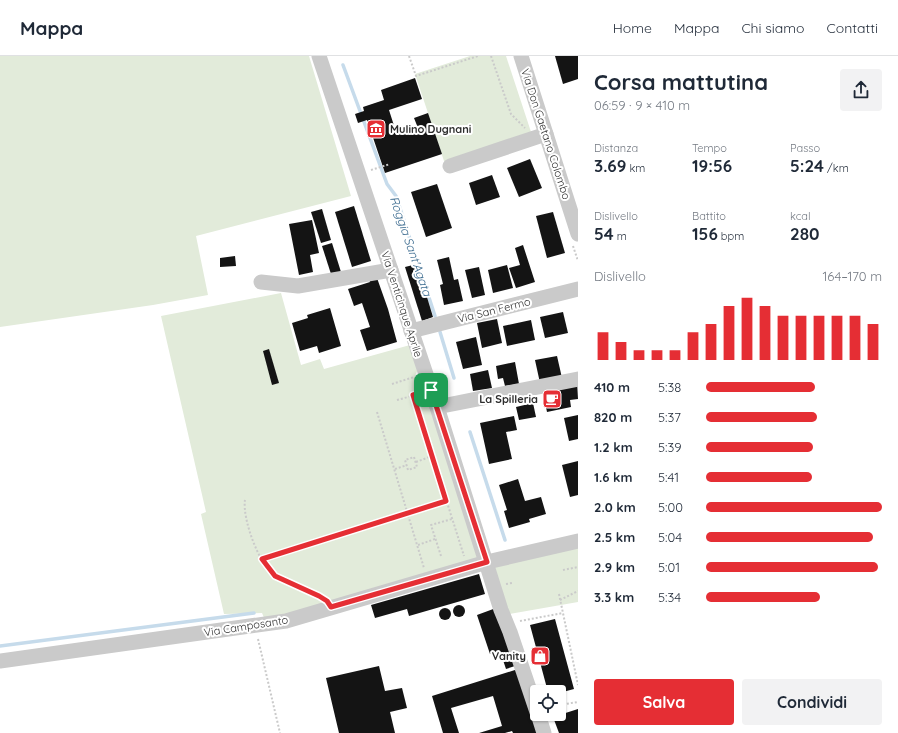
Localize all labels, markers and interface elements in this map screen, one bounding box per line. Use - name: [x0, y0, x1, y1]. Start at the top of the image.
- text: Mappa: [20, 16, 83, 40]
- text: Home: [613, 19, 652, 37]
- text: Mappa: [674, 19, 719, 37]
- text: Chi siamo: [741, 19, 805, 37]
- text: Contatti: [827, 19, 878, 37]
- street label: Via Don Gaetano Colombo: [518, 67, 574, 201]
- text: Corsa mattutina: [594, 68, 768, 96]
- button: share: [840, 69, 882, 111]
- text: 06:59 · 9 × 410 m: [594, 97, 690, 113]
- museum icon: Mulino Dugnani: [365, 118, 387, 140]
- place label: Mulino Dugnani: [390, 122, 471, 136]
- text: Distanza: [594, 141, 638, 155]
- text: Tempo: [692, 141, 727, 155]
- text: Passo: [790, 141, 820, 155]
- text: 3.69: [594, 155, 626, 176]
- text: 19:56: [692, 155, 732, 176]
- text: 5:24: [790, 155, 824, 176]
- text: km: [626, 161, 645, 175]
- text: /km: [824, 161, 849, 175]
- water label: Roggia Sant'Agata: [387, 194, 435, 299]
- text: Dislivello: [594, 209, 638, 223]
- text: Battito: [692, 209, 726, 223]
- text: kcal: [790, 209, 811, 223]
- text: 54: [594, 223, 614, 244]
- text: 156: [692, 223, 718, 244]
- text: 280: [790, 223, 819, 244]
- text: m: [614, 229, 627, 243]
- text: bpm: [718, 229, 744, 243]
- street label: Via Venticinque Aprile: [378, 249, 426, 359]
- text: Dislivello: [594, 268, 646, 284]
- text: 164–170 m: [823, 268, 882, 284]
- street label: Via San Fermo: [456, 294, 532, 326]
- pin: [414, 373, 448, 407]
- icon: arrive: [420, 379, 442, 401]
- text: 410 m: [594, 379, 630, 395]
- text: 5:38: [658, 379, 681, 395]
- cafe icon: La Spilleria: [541, 388, 563, 410]
- place label: La Spilleria: [479, 392, 538, 406]
- text: 820 m: [594, 409, 632, 425]
- text: 5:37: [658, 409, 681, 425]
- text: 1.2 km: [594, 439, 633, 455]
- text: 5:39: [658, 439, 682, 455]
- text: 1.6 km: [594, 469, 633, 485]
- text: 5:41: [658, 469, 679, 485]
- text: 2.0 km: [594, 499, 636, 515]
- text: 5:00: [658, 499, 683, 515]
- text: 2.5 km: [594, 529, 635, 545]
- text: 5:04: [658, 529, 682, 545]
- text: 2.9 km: [594, 559, 635, 575]
- text: 5:01: [658, 559, 680, 575]
- text: 3.3 km: [594, 589, 634, 605]
- text: 5:34: [658, 589, 681, 605]
- street label: Via Camposanto: [203, 612, 289, 640]
- shop icon: Vanity: [529, 645, 551, 667]
- place label: Vanity: [492, 649, 526, 663]
- button: Salva: [594, 679, 734, 725]
- button: Condividi: [742, 679, 882, 725]
- map controls: [530, 685, 566, 721]
- button: locate: [530, 685, 566, 721]

